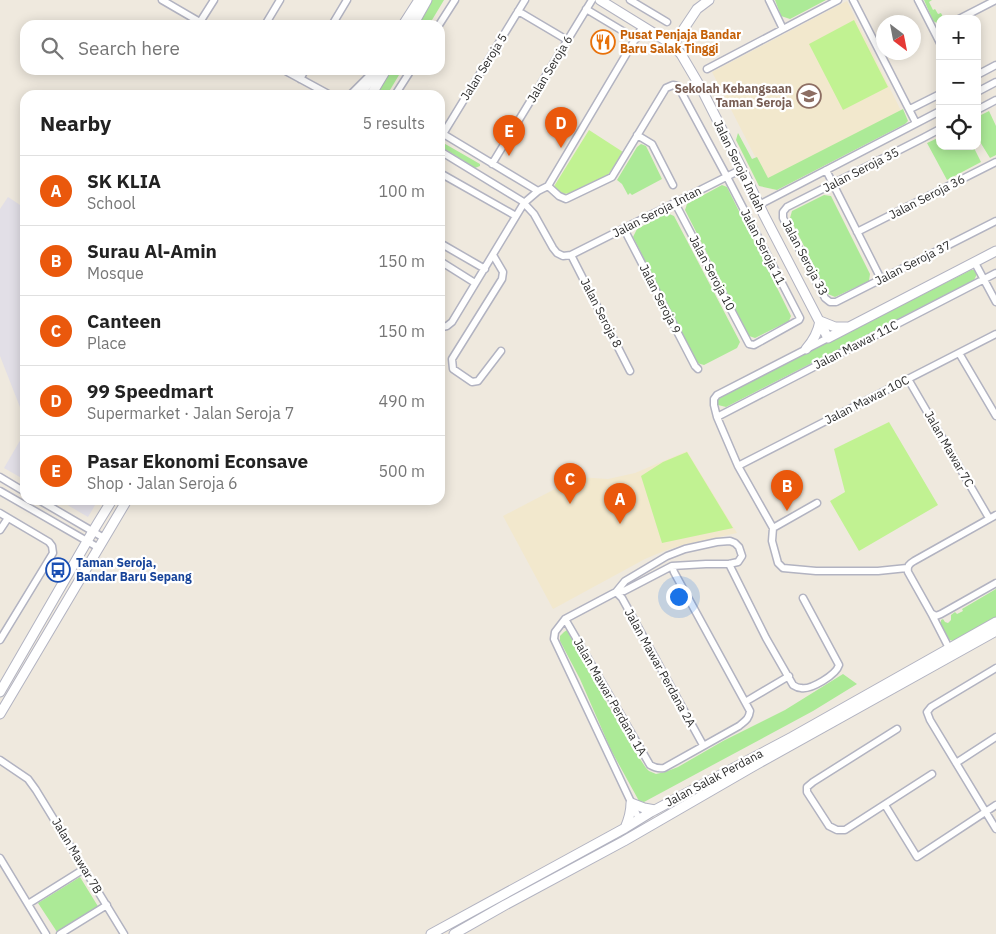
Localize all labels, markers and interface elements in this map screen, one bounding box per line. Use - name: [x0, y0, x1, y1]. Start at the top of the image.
- north arrow: [876, 15, 921, 60]
- map controls: [936, 15, 981, 150]
- button: +: [936, 15, 981, 60]
- search box: [20, 20, 445, 75]
- place label: Pusat Penjaja Bandar Baru Salak Tinggi: [620, 27, 741, 56]
- restaurant icon: Pusat Penjaja Bandar Baru Salak Tinggi: [590, 29, 616, 55]
- street label: Jalan Seroja 5: [457, 31, 510, 103]
- street label: Jalan Seroja 6: [524, 32, 576, 105]
- icon: search: [38, 34, 66, 62]
- text: Search here: [78, 36, 180, 60]
- button: −: [936, 60, 981, 105]
- place label: Sekolah Kebangsaan Taman Seroja: [674, 81, 792, 110]
- school or university icon: Sekolah Kebangsaan Taman Seroja: [796, 83, 822, 109]
- button: locate: [936, 105, 981, 150]
- pin: D: [545, 107, 577, 148]
- text: Nearby: [40, 109, 111, 137]
- text: 5 results: [362, 113, 425, 133]
- pin: E: [493, 115, 525, 156]
- street label: Jalan Seroja Indah: [711, 117, 768, 214]
- street label: Jalan Seroja 35: [820, 144, 901, 195]
- text: SK KLIA: [87, 169, 161, 193]
- street label: Jalan Seroja 36: [886, 171, 967, 222]
- text: A: [51, 181, 61, 201]
- text: 100 m: [378, 181, 425, 201]
- street label: Jalan Seroja Intan: [610, 183, 704, 240]
- text: School: [87, 193, 136, 213]
- street label: Jalan Seroja 11: [738, 206, 789, 287]
- street label: Jalan Seroja 33: [779, 218, 832, 298]
- street label: Jalan Seroja 10: [686, 233, 739, 313]
- street label: Jalan Seroja 37: [872, 237, 953, 288]
- text: Surau Al-Amin: [87, 239, 217, 263]
- text: B: [51, 251, 61, 271]
- text: 150 m: [378, 251, 425, 271]
- street label: Jalan Seroja 9: [637, 262, 684, 336]
- text: Mosque: [87, 263, 144, 283]
- street label: Jalan Seroja 8: [578, 276, 625, 350]
- text: Canteen: [87, 309, 161, 333]
- street label: Jalan Mawar 11C: [811, 317, 901, 372]
- text: C: [51, 321, 61, 341]
- text: 150 m: [378, 321, 425, 341]
- text: Place: [87, 333, 126, 353]
- street label: Jalan Mawar 10C: [822, 372, 912, 427]
- text: 99 Speedmart: [87, 379, 213, 403]
- text: D: [50, 391, 62, 411]
- text: 490 m: [378, 391, 425, 411]
- text: Supermarket · Jalan Seroja 7: [87, 403, 294, 423]
- street label: Jalan Mawar 7C: [922, 408, 978, 490]
- text: Pasar Ekonomi Econsave: [87, 449, 308, 473]
- text: E: [51, 461, 61, 481]
- text: 500 m: [378, 461, 425, 481]
- pin: C: [554, 463, 586, 504]
- pin: B: [771, 470, 803, 511]
- text: Shop · Jalan Seroja 6: [87, 473, 238, 493]
- pin: A: [604, 483, 636, 524]
- place label: Taman Seroja, Bandar Baru Sepang: [76, 555, 192, 584]
- bus stop icon: Taman Seroja, Bandar Baru Sepang: [45, 557, 71, 583]
- your location: [666, 584, 692, 610]
- street label: Jalan Mawar Perdana 2A: [622, 606, 699, 730]
- street label: Jalan Mawar Perdana 1A: [571, 635, 650, 758]
- street label: Jalan Salak Perdana: [662, 745, 766, 810]
- street label: Jalan Mawar 7B: [49, 815, 106, 896]

